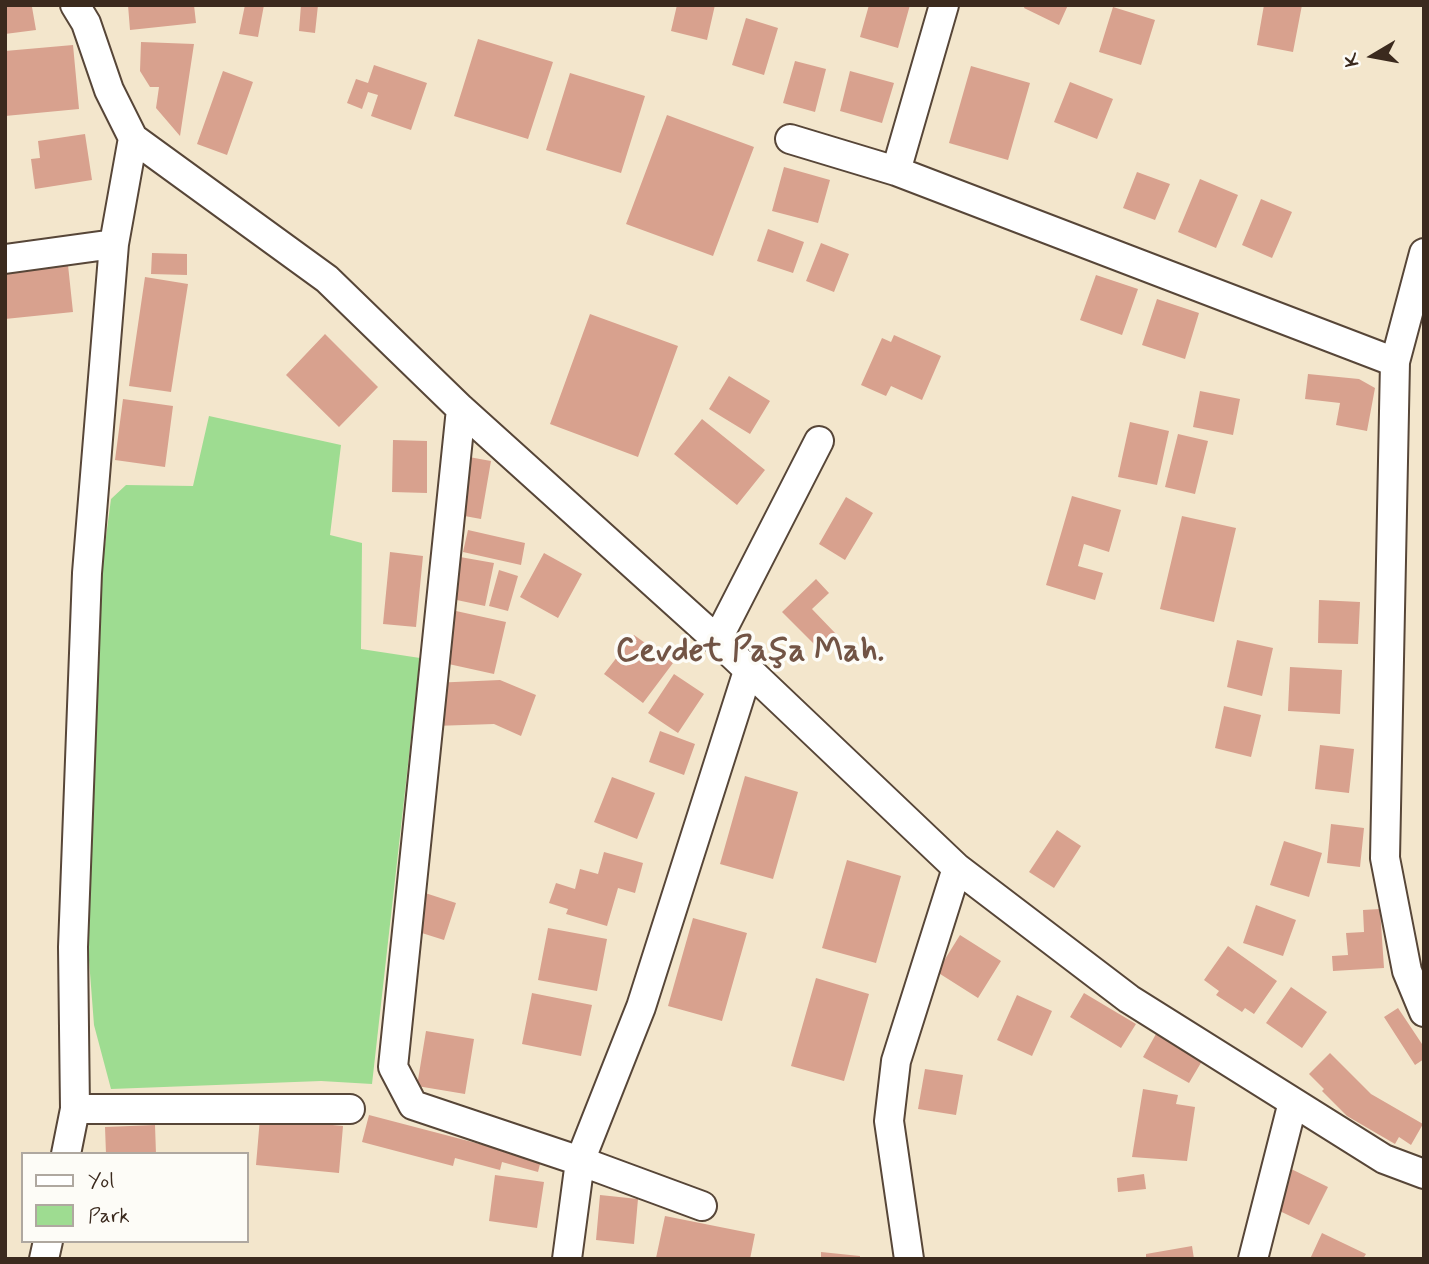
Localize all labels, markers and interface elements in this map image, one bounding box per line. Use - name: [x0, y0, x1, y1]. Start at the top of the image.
- north arrow: [1338, 21, 1408, 91]
- text: K: [1338, 51, 1365, 69]
- district label: Cevdet Paşa Mah.: [616, 633, 884, 673]
- legend: [21, 1152, 248, 1243]
- text: Yol: [88, 1167, 114, 1195]
- text: Park: [88, 1202, 130, 1230]

